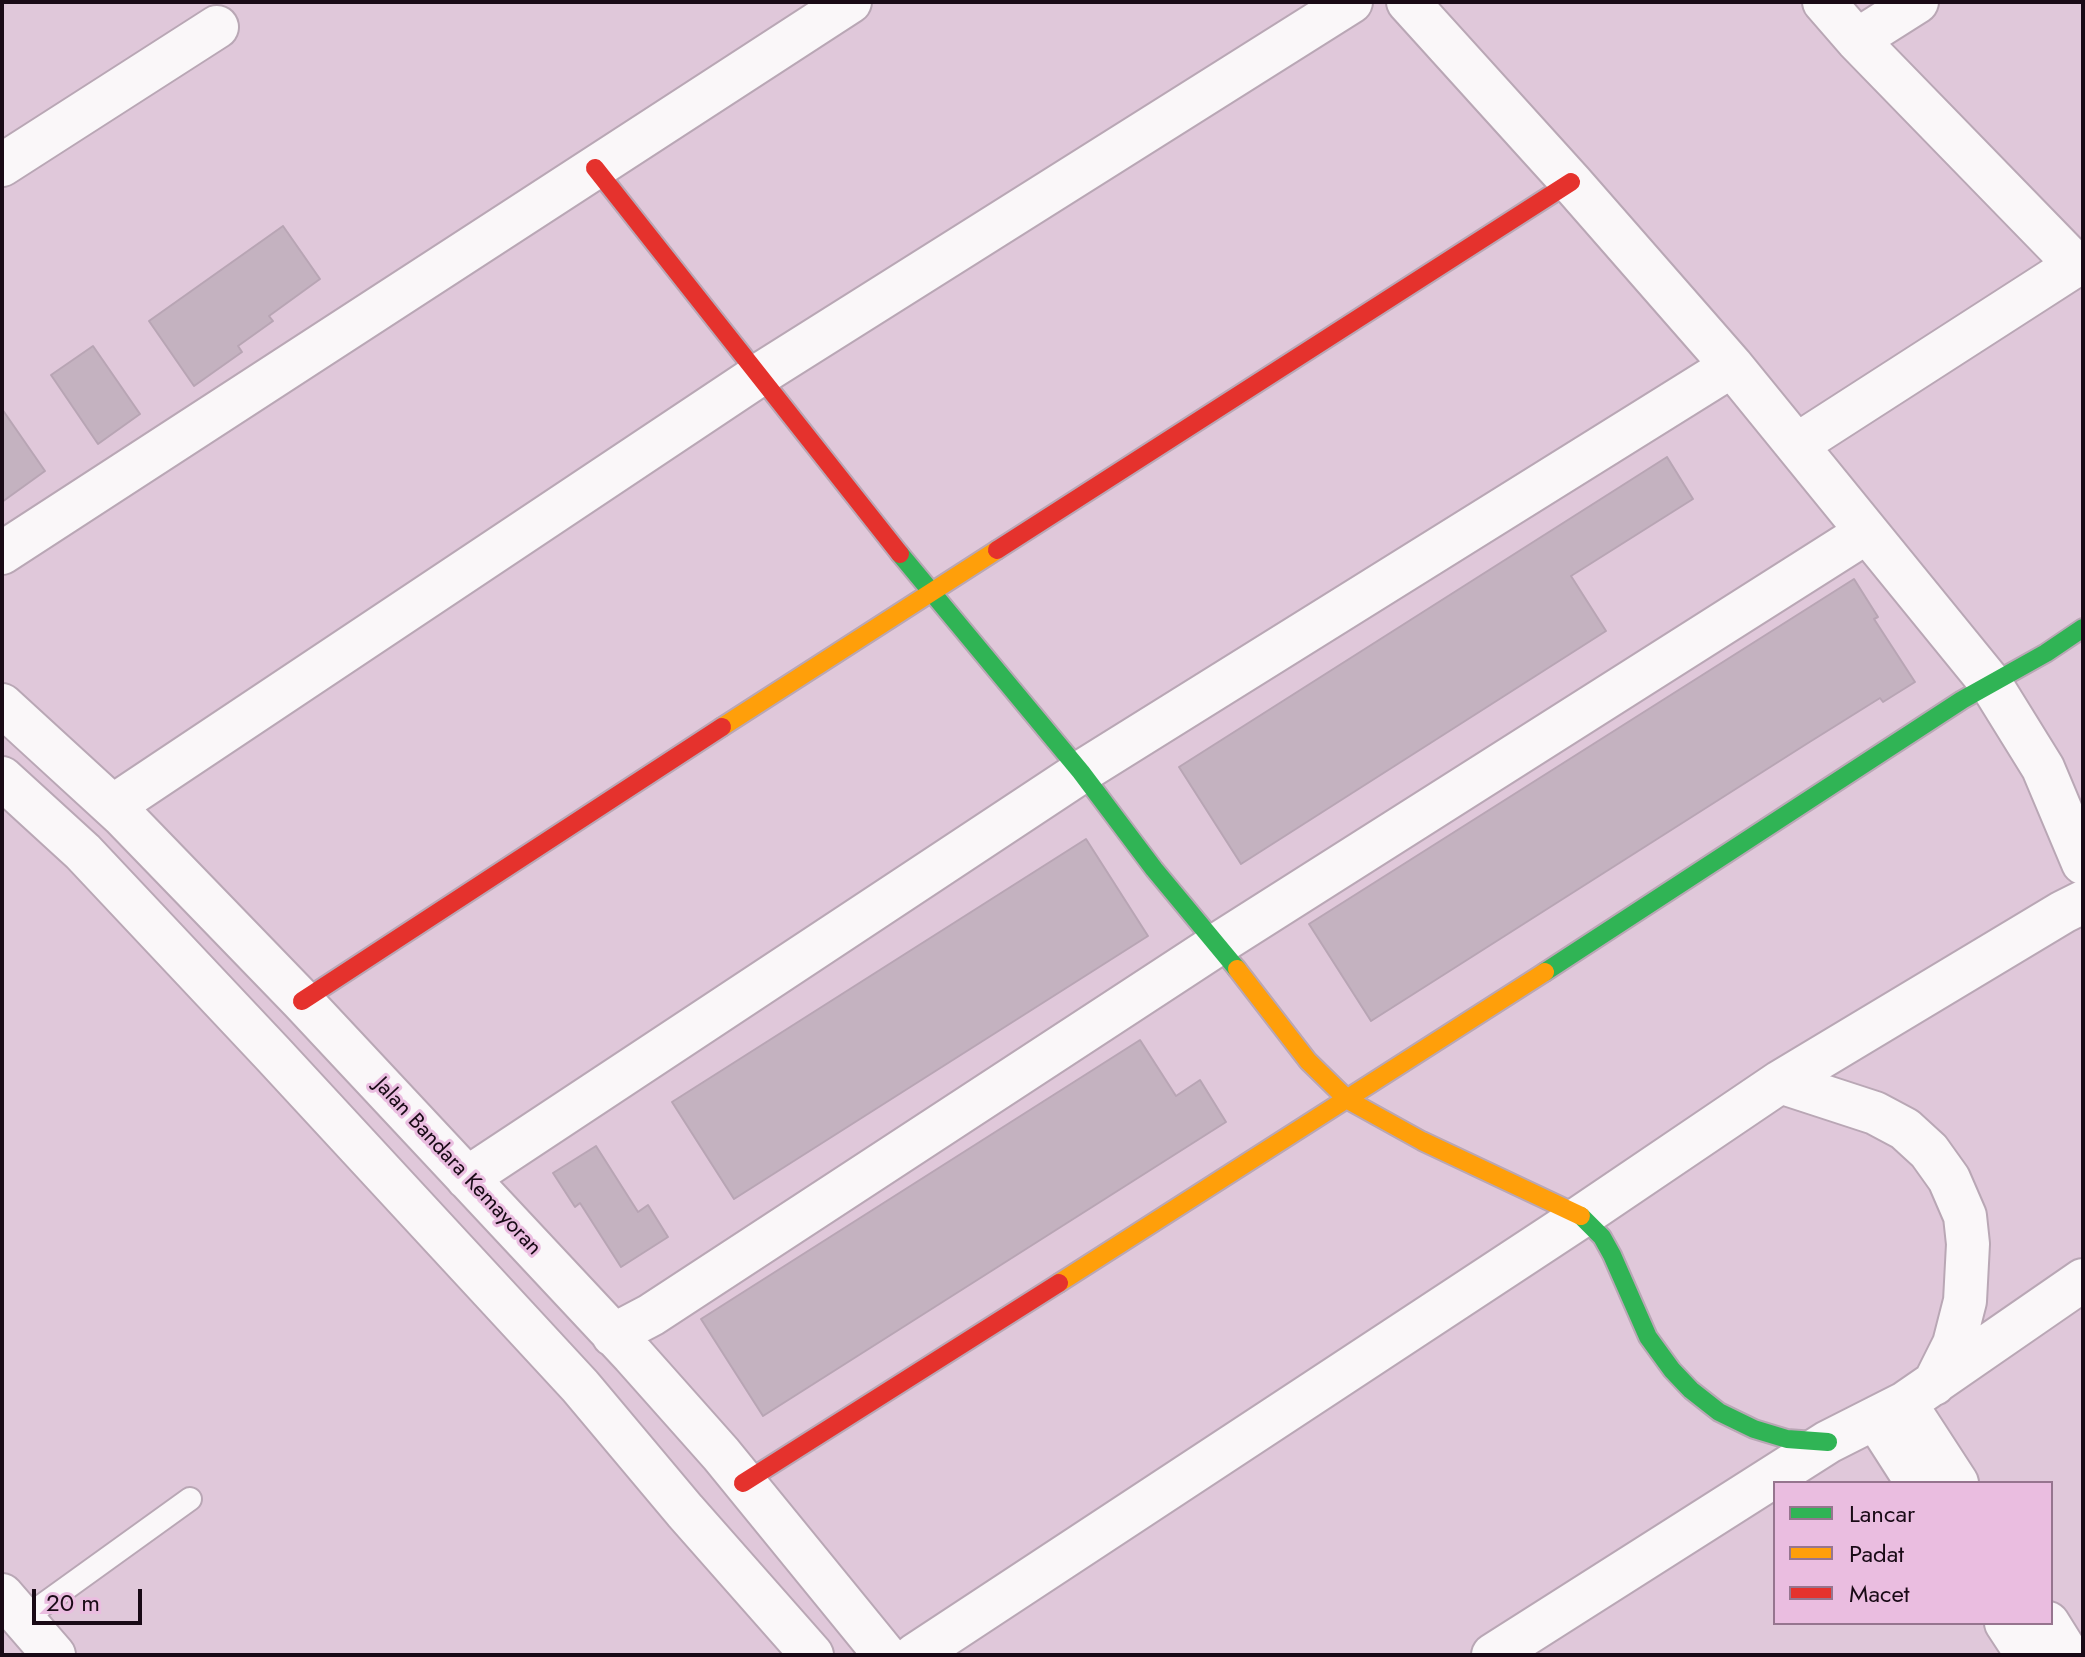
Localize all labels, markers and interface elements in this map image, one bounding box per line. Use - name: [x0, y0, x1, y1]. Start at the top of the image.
- street label: Jalan Bandara Kemayoran: [368, 1073, 546, 1261]
- legend: [1773, 1481, 2053, 1625]
- text: Lancar: [1849, 1496, 1915, 1531]
- text: Padat: [1849, 1536, 1904, 1571]
- scale bar: [36, 1573, 146, 1623]
- text: Macet: [1849, 1576, 1910, 1611]
- text: 20 m: [46, 1585, 100, 1620]

